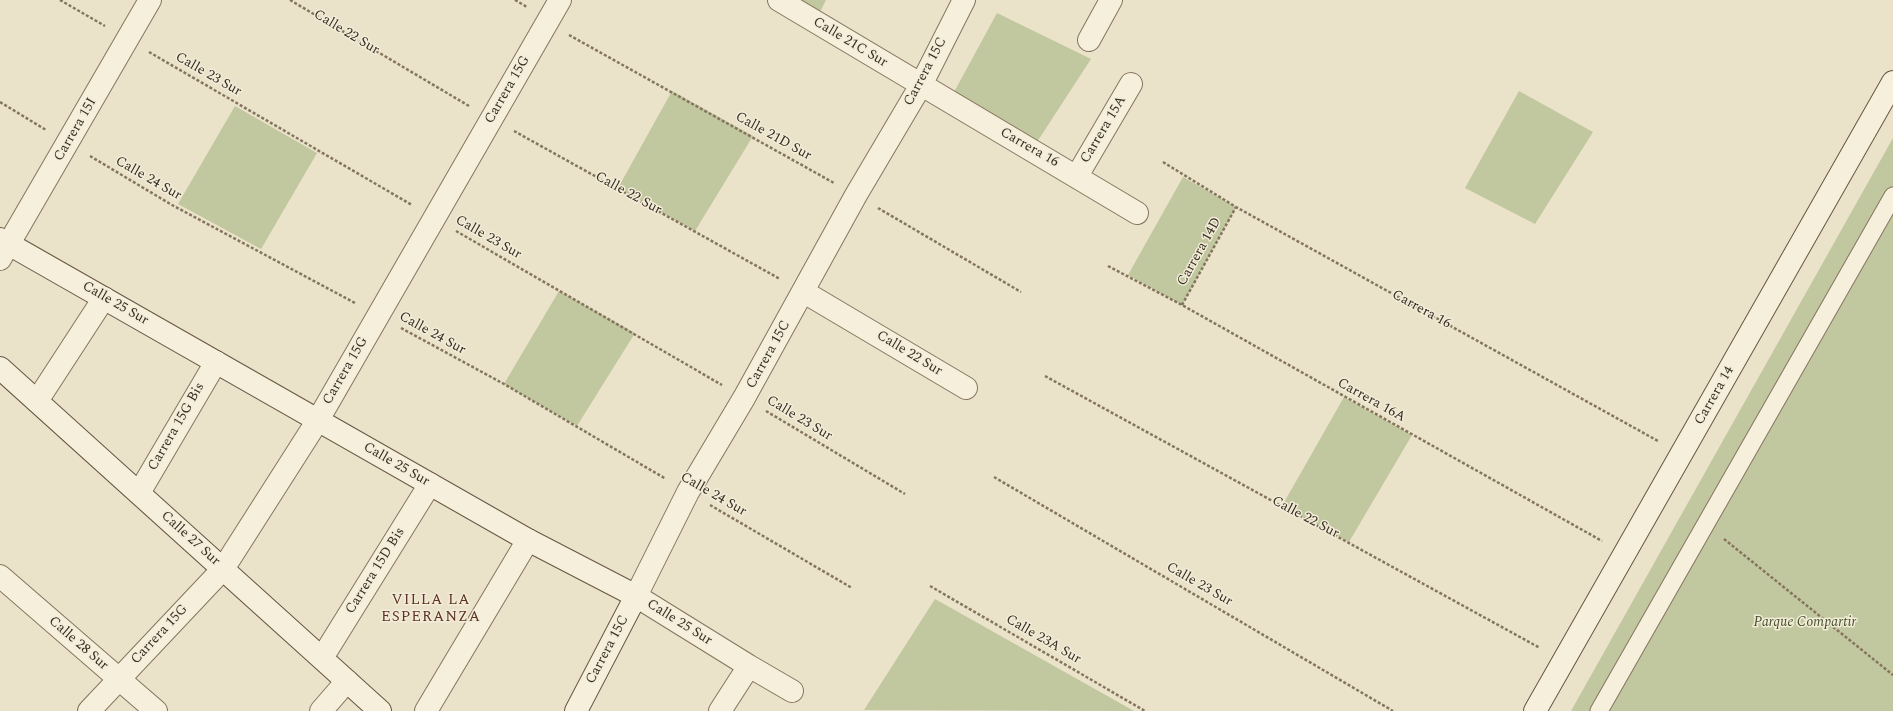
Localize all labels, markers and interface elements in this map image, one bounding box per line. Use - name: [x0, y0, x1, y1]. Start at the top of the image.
- street label: Calle 22 Sur: [310, 7, 382, 59]
- street label: Calle 21C Sur: [810, 14, 890, 72]
- street label: Carrera 15C: [901, 35, 951, 109]
- street label: Calle 23 Sur: [172, 49, 244, 101]
- street label: Carrera 15G: [482, 53, 534, 127]
- street label: Carrera 15A: [1077, 93, 1131, 167]
- street label: Carrera 15I: [51, 95, 101, 165]
- street label: Calle 21D Sur: [732, 109, 814, 165]
- street label: Carrera 16: [997, 124, 1061, 172]
- street label: Calle 24 Sur: [112, 153, 184, 205]
- street label: Calle 22 Sur: [592, 169, 664, 219]
- street label: Calle 23 Sur: [452, 212, 524, 264]
- street label: Carrera 14D: [1174, 215, 1226, 289]
- street label: Calle 25 Sur: [79, 278, 151, 330]
- street label: Carrera 16: [1389, 287, 1453, 333]
- street label: Calle 24 Sur: [396, 309, 468, 359]
- street label: Carrera 15C: [743, 318, 795, 392]
- street label: Calle 22 Sur: [873, 328, 945, 380]
- street label: Carrera 15G: [320, 334, 372, 408]
- street label: Carrera 14: [1691, 364, 1739, 428]
- street label: Carrera 16A: [1334, 375, 1408, 427]
- street label: Carrera 15G Bis: [145, 380, 209, 474]
- street label: Calle 23 Sur: [763, 393, 835, 445]
- street label: Calle 25 Sur: [360, 439, 432, 491]
- street label: Calle 24 Sur: [677, 469, 749, 521]
- street label: Calle 22 Sur: [1268, 493, 1342, 543]
- street label: Calle 27 Sur: [157, 508, 223, 570]
- street label: Carrera 15D Bis: [343, 525, 409, 617]
- street label: Calle 23 Sur: [1163, 559, 1235, 611]
- district label: VILLA LA ESPERANZA: [381, 592, 481, 627]
- street label: Calle 25 Sur: [643, 596, 715, 650]
- street label: Carrera 15G: [128, 602, 192, 668]
- street label: Calle 23A Sur: [1002, 612, 1084, 668]
- street label: Calle 28 Sur: [45, 613, 111, 675]
- street label: Carrera 15C: [583, 613, 633, 687]
- park label: Parque Compartir: [1754, 615, 1856, 631]

